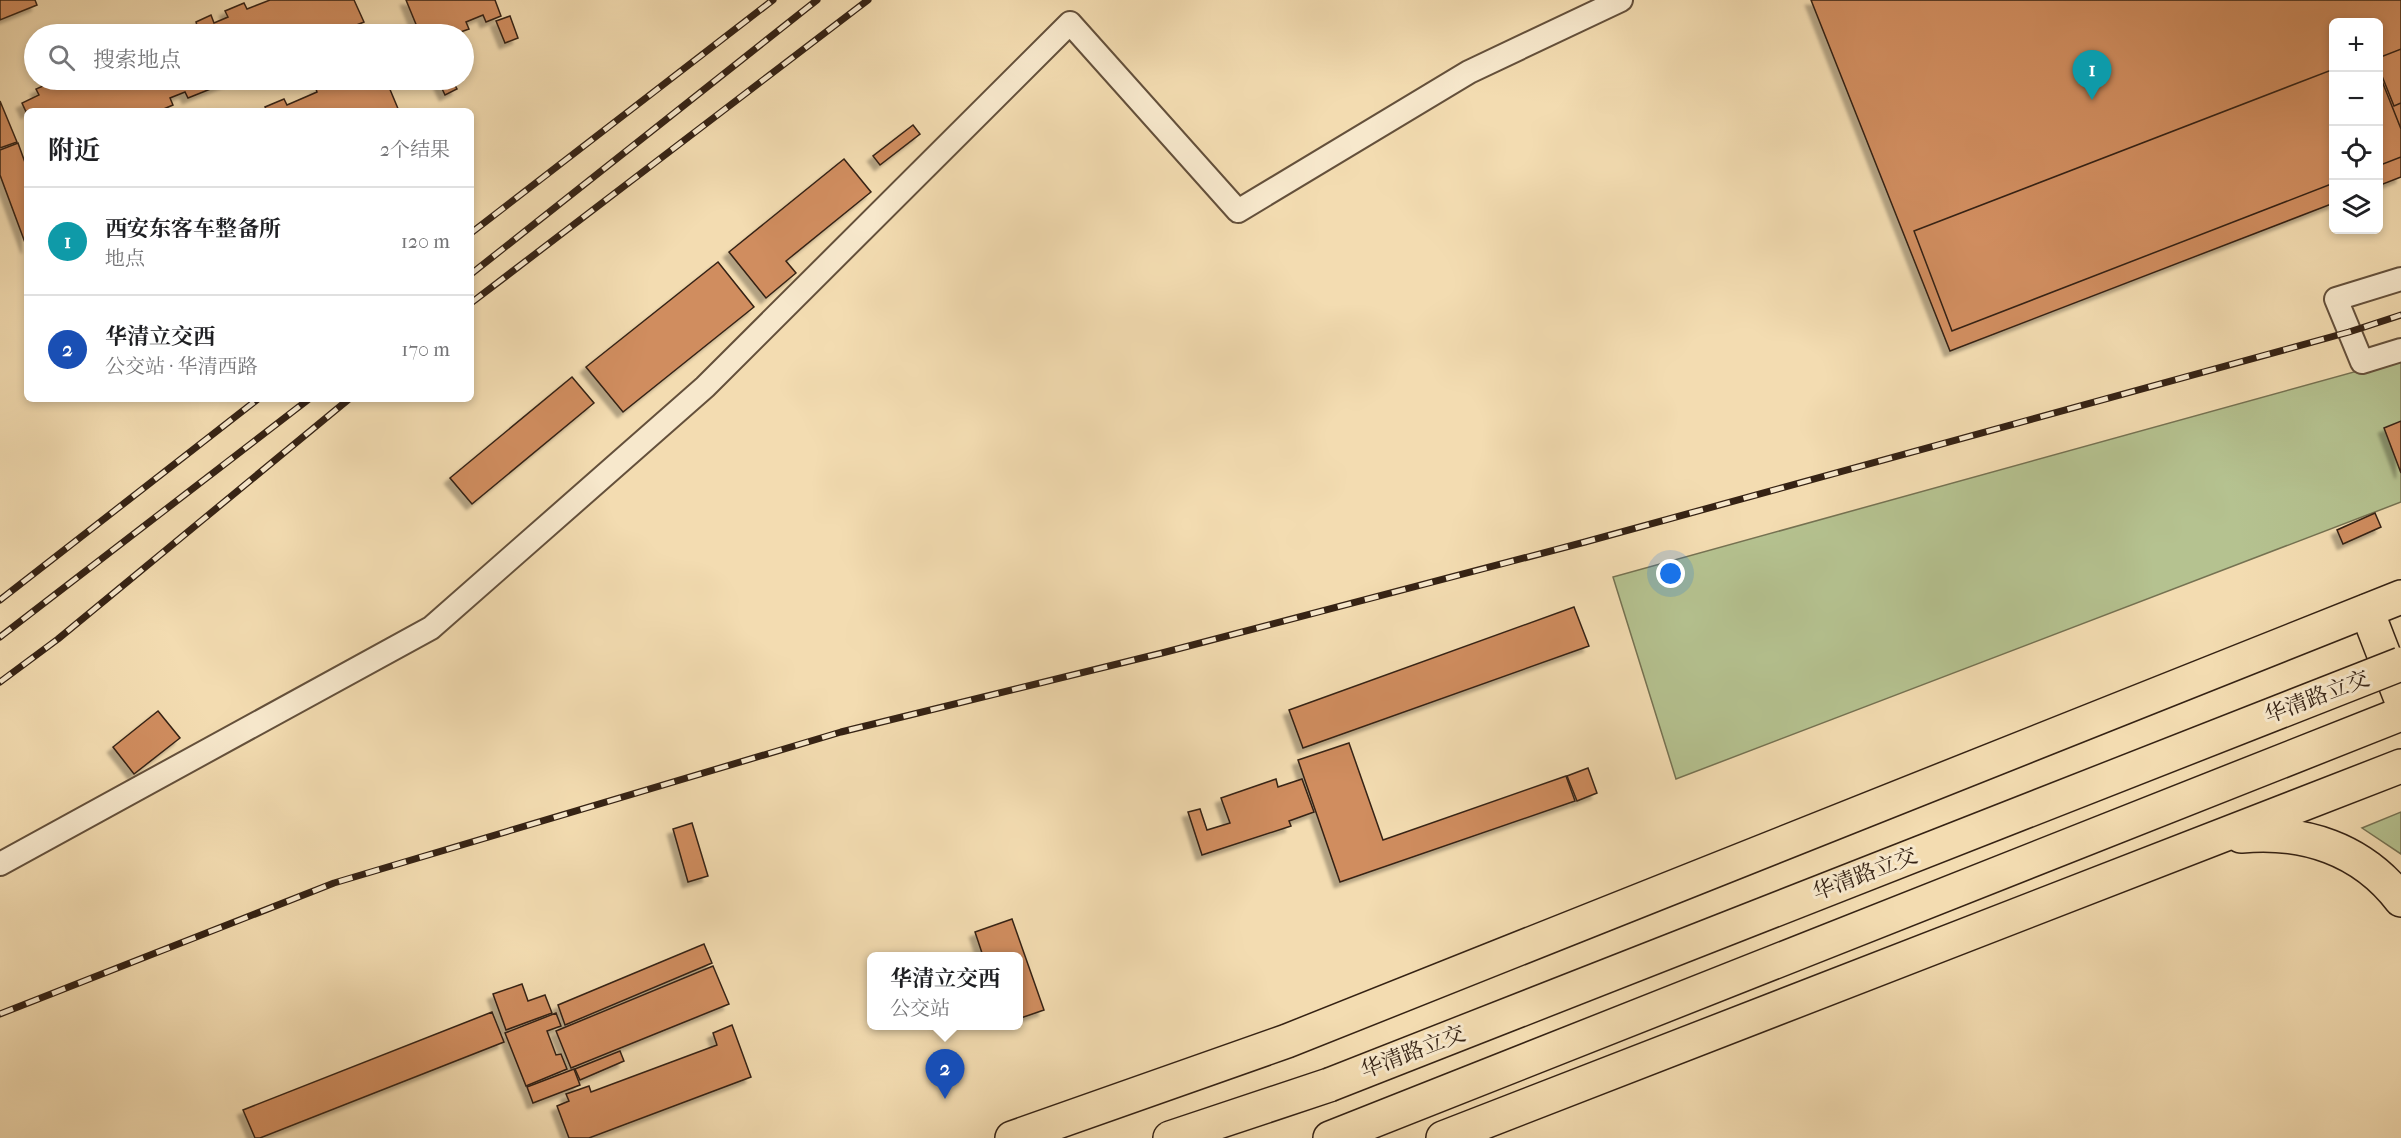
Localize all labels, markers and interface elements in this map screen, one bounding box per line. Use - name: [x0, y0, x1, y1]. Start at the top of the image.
- map controls: [2329, 18, 2383, 234]
- button: +: [2329, 18, 2383, 72]
- search box: [24, 24, 474, 90]
- icon: search: [45, 41, 78, 74]
- text: 搜索地点: [93, 47, 181, 73]
- pin: 1: [2072, 51, 2112, 100]
- button: −: [2329, 72, 2383, 126]
- button: locate: [2329, 126, 2383, 180]
- text: 附近: [48, 135, 100, 166]
- text: 2个结果: [380, 138, 450, 161]
- button: layers: [2329, 180, 2383, 234]
- text: 西安东客车整备所: [105, 216, 281, 242]
- text: 1: [64, 230, 71, 253]
- text: 120 m: [401, 230, 450, 253]
- text: 地点: [105, 247, 145, 270]
- text: 华清立交西: [105, 324, 215, 350]
- text: 2: [62, 338, 73, 361]
- text: 170 m: [401, 338, 450, 361]
- text: 公交站 · 华清西路: [105, 355, 258, 378]
- your location: [1656, 559, 1685, 588]
- street label: 华清路立交: [2261, 665, 2373, 729]
- street label: 华清路立交: [1809, 842, 1921, 906]
- popup: [867, 952, 1023, 1030]
- text: 华清立交西: [890, 966, 1000, 992]
- text: 公交站: [890, 997, 950, 1020]
- street label: 华清路立交: [1357, 1020, 1469, 1084]
- pin: 2: [926, 1050, 964, 1099]

